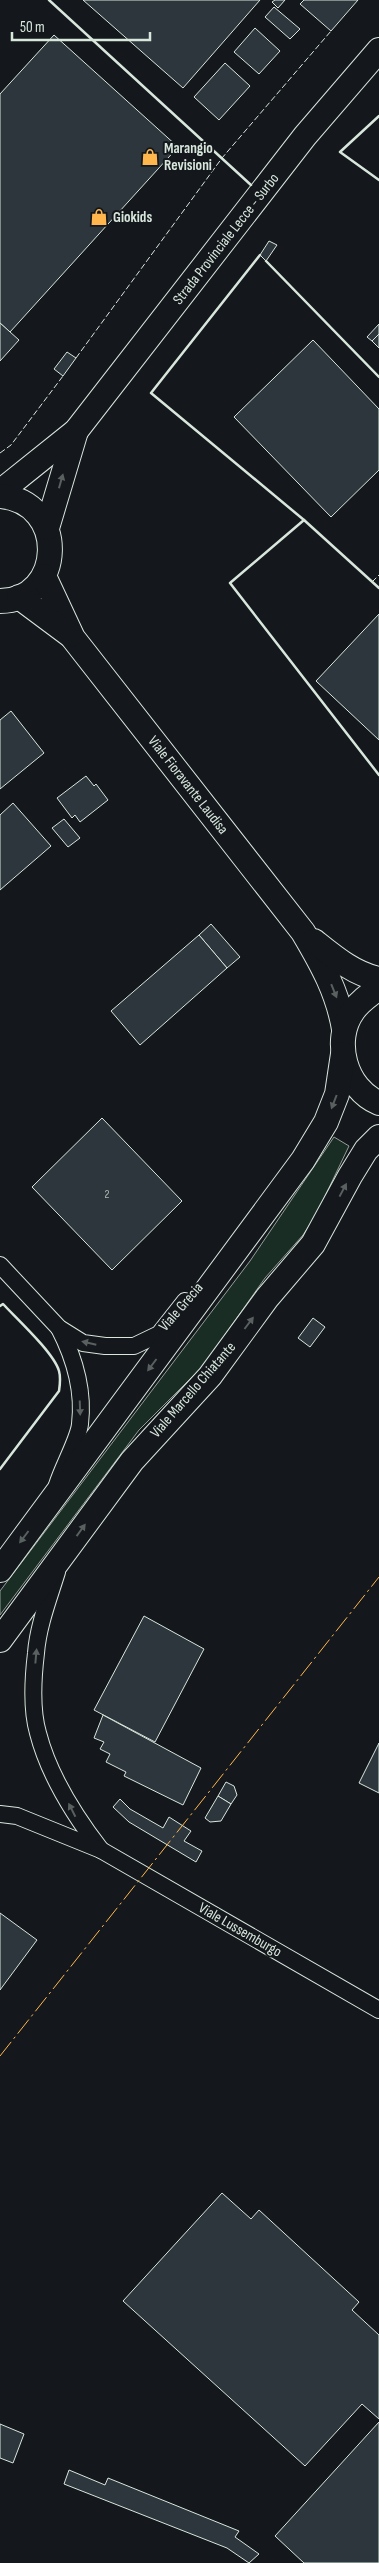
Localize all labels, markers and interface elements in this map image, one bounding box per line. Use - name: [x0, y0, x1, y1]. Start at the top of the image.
- scale bar: [12, 10, 150, 42]
- text: 50 m: [20, 18, 45, 37]
- place label: Marangio Revisioni: [164, 139, 213, 175]
- shop icon: Marangio Revisioni: [140, 147, 160, 167]
- street label: Strada Provinciale Lecce - Surbo: [169, 169, 283, 309]
- shop icon: Giokids: [89, 207, 109, 227]
- place label: Giokids: [113, 208, 152, 227]
- one-way arrow: [57, 473, 65, 489]
- street label: Viale Fioravante Laudisa: [144, 732, 232, 838]
- one-way arrow: [331, 984, 339, 998]
- one-way arrow: [330, 1095, 338, 1110]
- one-way arrow: [338, 1184, 347, 1197]
- house number: 2: [105, 1187, 110, 1202]
- street label: Viale Grecia: [155, 1278, 208, 1335]
- one-way arrow: [244, 1316, 254, 1329]
- street label: Viale Marcello Chiatante: [146, 1338, 240, 1442]
- one-way arrow: [82, 1339, 97, 1347]
- one-way arrow: [147, 1358, 158, 1371]
- one-way arrow: [76, 1400, 84, 1416]
- one-way arrow: [76, 1523, 86, 1537]
- one-way arrow: [19, 1530, 30, 1543]
- one-way arrow: [32, 1647, 40, 1663]
- one-way arrow: [68, 1803, 76, 1818]
- street label: Viale Lussemburgo: [195, 1898, 285, 1962]

